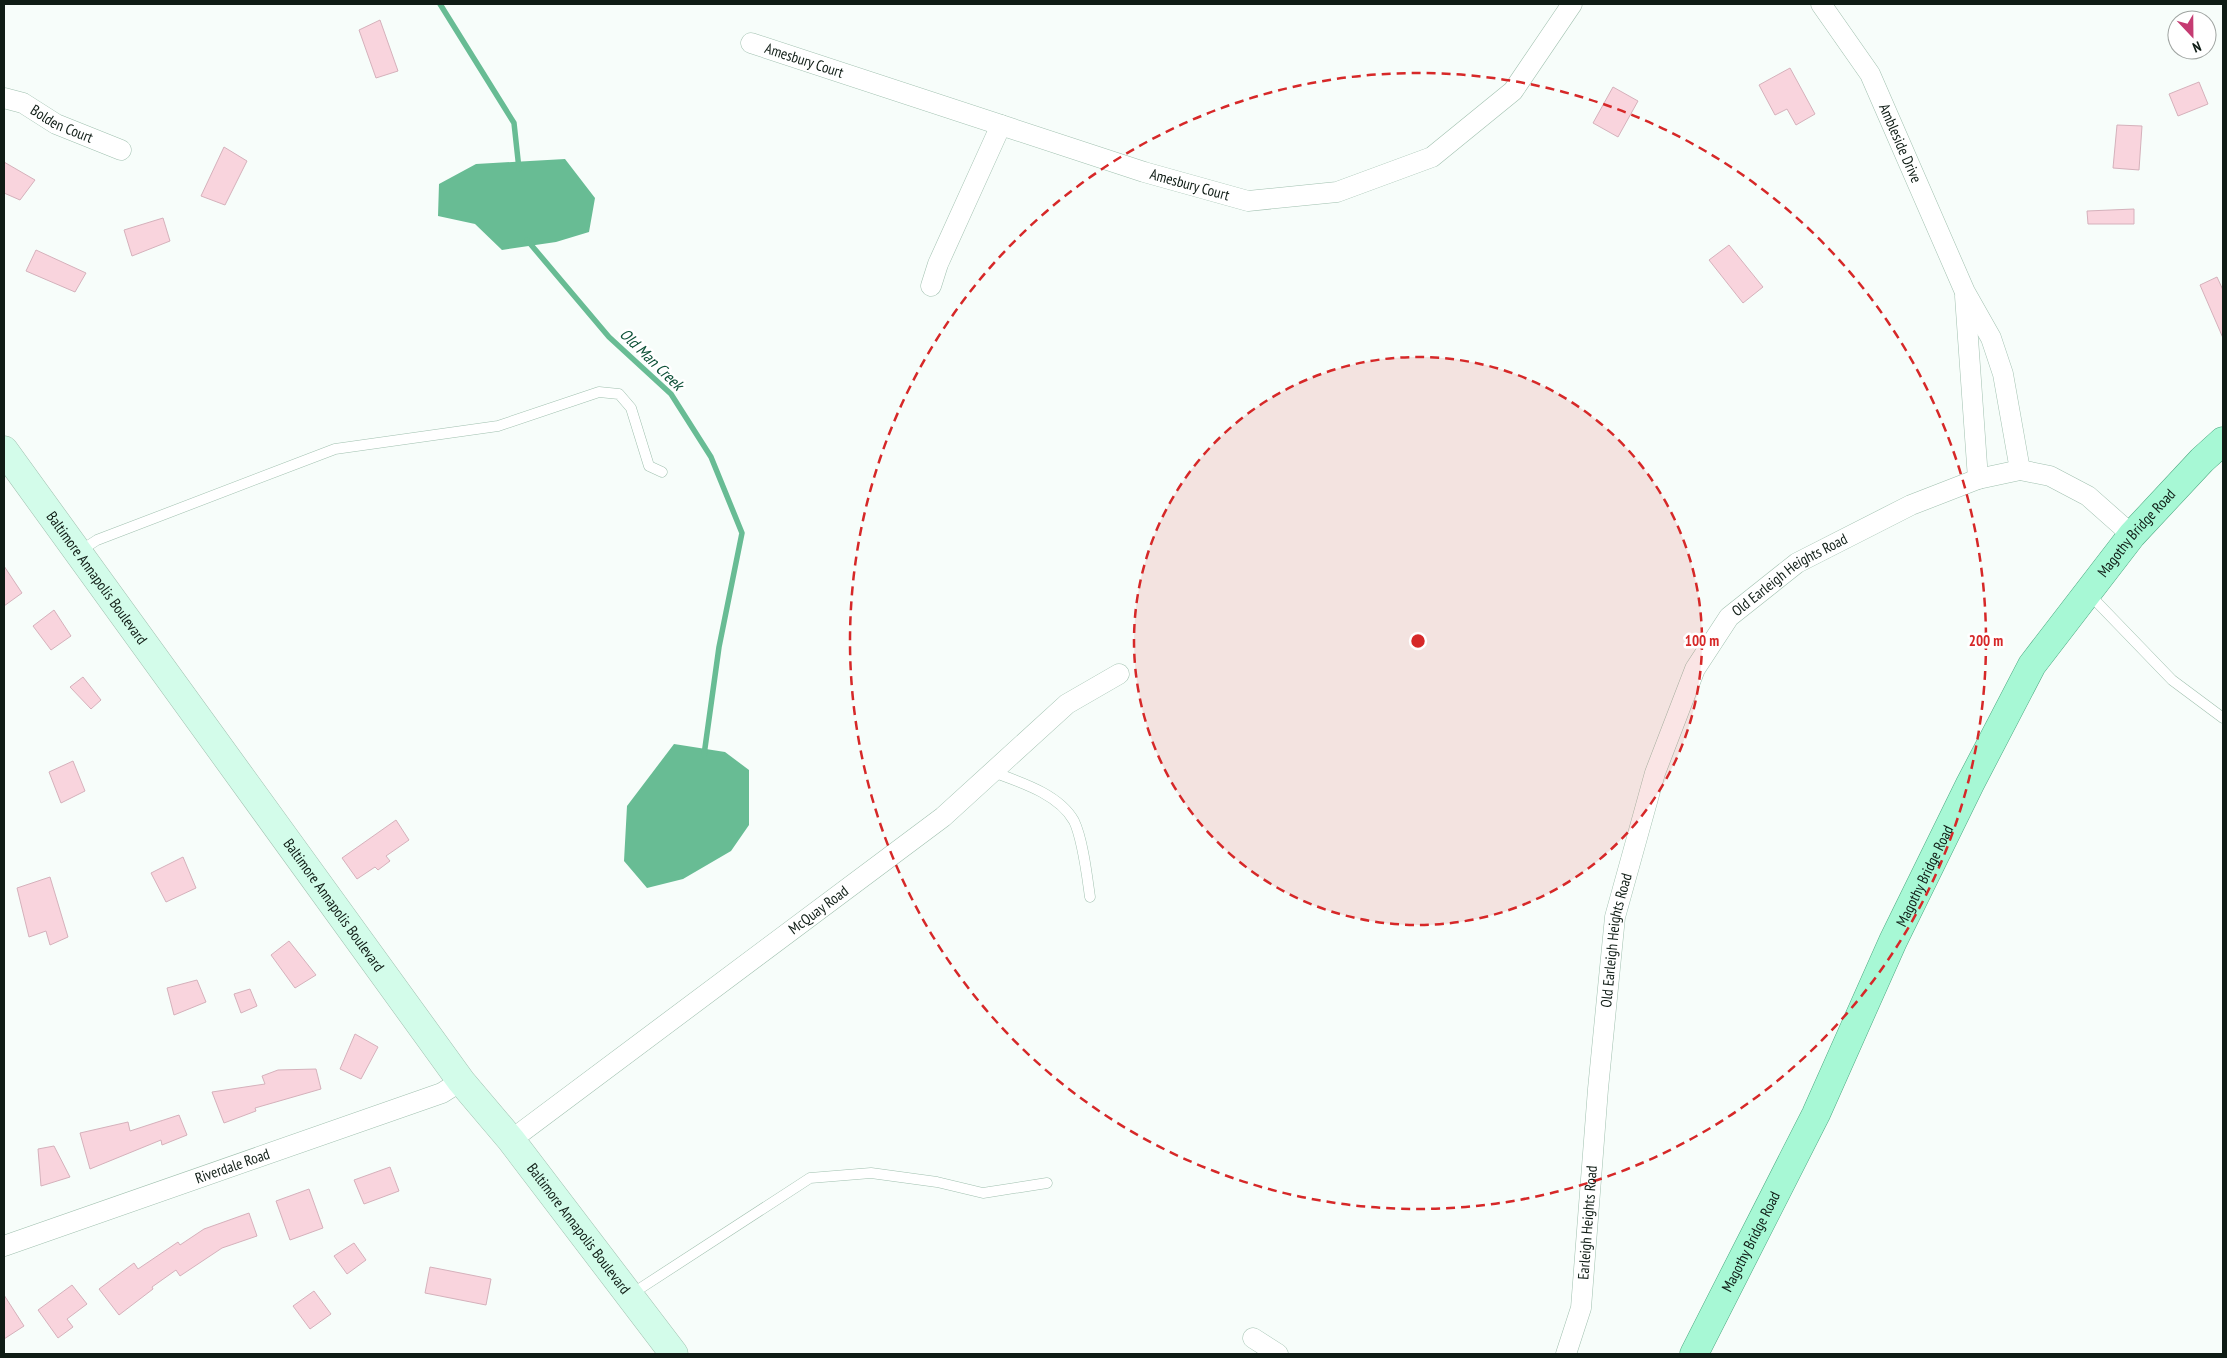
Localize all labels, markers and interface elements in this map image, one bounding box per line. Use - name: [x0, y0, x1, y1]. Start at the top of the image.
- north arrow: [2167, 10, 2217, 60]
- text: N: [2190, 37, 2204, 57]
- street label: Amesbury Court: [763, 38, 846, 82]
- street label: Bolden Court: [27, 100, 96, 147]
- street label: Ambleside Drive: [1875, 100, 1926, 186]
- street label: Amesbury Court: [1148, 164, 1232, 204]
- water label: Old Man Creek: [616, 324, 689, 395]
- street label: Magothy Bridge Road: [2093, 485, 2179, 581]
- street label: Baltimore Annapolis Boulevard: [43, 507, 152, 648]
- street label: Old Earleigh Heights Road: [1728, 529, 1850, 620]
- text: 100 m: [1685, 631, 1719, 650]
- text: 200 m: [1969, 631, 2003, 650]
- centre of rings: [1409, 632, 1427, 650]
- street label: Magothy Bridge Road: [1892, 822, 1957, 929]
- street label: Baltimore Annapolis Boulevard: [280, 835, 389, 975]
- street label: Old Earleigh Heights Road: [1596, 871, 1636, 1008]
- street label: McQuay Road: [785, 881, 852, 938]
- street label: Riverdale Road: [193, 1144, 272, 1187]
- street label: Baltimore Annapolis Boulevard: [523, 1159, 635, 1298]
- street label: Earleigh Heights Road: [1573, 1165, 1601, 1280]
- street label: Magothy Bridge Road: [1717, 1188, 1784, 1295]

